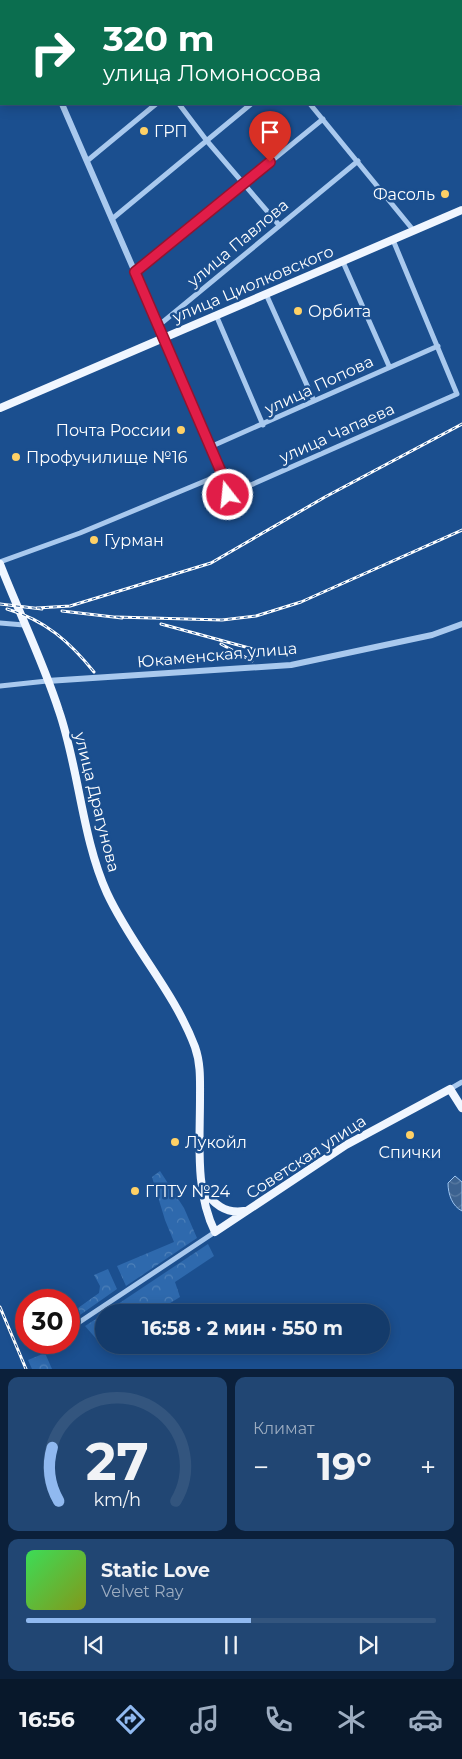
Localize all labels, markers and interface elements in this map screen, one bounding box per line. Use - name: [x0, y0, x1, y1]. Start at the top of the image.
- text: 320 m: [103, 17, 215, 60]
- icon: right: [20, 20, 85, 85]
- text: улица Ломоносова: [103, 60, 321, 87]
- pin: [249, 111, 291, 162]
- icon: arrive: [256, 118, 284, 146]
- place label: ГРП: [154, 122, 188, 141]
- marker: ГРП: [138, 125, 150, 137]
- place label: Фасоль: [373, 185, 435, 204]
- marker: Фасоль: [439, 188, 451, 200]
- street label: улица Павлова: [183, 195, 292, 291]
- street label: улица Циолковского: [169, 241, 336, 327]
- place label: Орбита: [308, 302, 371, 321]
- marker: Орбита: [292, 305, 304, 317]
- street label: улица Попова: [261, 352, 376, 419]
- street label: улица Чапаева: [276, 399, 397, 467]
- place label: Почта России: [56, 421, 171, 440]
- marker: Почта России: [175, 424, 187, 436]
- place label: Профучилище №16: [26, 448, 188, 467]
- marker: Профучилище №16: [10, 451, 22, 463]
- position arrow: [201, 468, 253, 520]
- place label: Гурман: [104, 531, 164, 550]
- marker: Гурман: [88, 534, 100, 546]
- street label: Юкаменская улица: [136, 639, 298, 671]
- street label: улица Драгунова: [70, 729, 124, 874]
- street label: Советская улица: [243, 1111, 369, 1203]
- marker: Спички: [404, 1129, 416, 1141]
- place label: Лукойл: [185, 1133, 247, 1152]
- marker: Лукойл: [169, 1136, 181, 1148]
- place label: Спички: [378, 1143, 442, 1162]
- place label: ГПТУ №24: [145, 1182, 231, 1201]
- marker: ГПТУ №24: [129, 1185, 141, 1197]
- speed limit sign: 30: [15, 1289, 80, 1354]
- text: 16:58 · 2 мин · 550 m: [142, 1317, 343, 1340]
- text: Климат: [253, 1419, 315, 1438]
- text: 27: [86, 1430, 149, 1493]
- text: 19°: [317, 1443, 372, 1490]
- text: −: [253, 1450, 269, 1484]
- text: +: [420, 1450, 436, 1484]
- text: km/h: [94, 1489, 141, 1510]
- text: Static Love: [101, 1559, 210, 1582]
- text: Velvet Ray: [101, 1582, 183, 1601]
- icon: previous: [80, 1631, 108, 1659]
- icon: pause: [217, 1631, 245, 1659]
- icon: next: [354, 1631, 382, 1659]
- icon: directions: [113, 1702, 148, 1737]
- icon: music: [187, 1702, 222, 1737]
- icon: phone: [261, 1702, 296, 1737]
- icon: climate: [334, 1702, 369, 1737]
- icon: car: [408, 1702, 443, 1737]
- text: 16:56: [19, 1706, 75, 1733]

